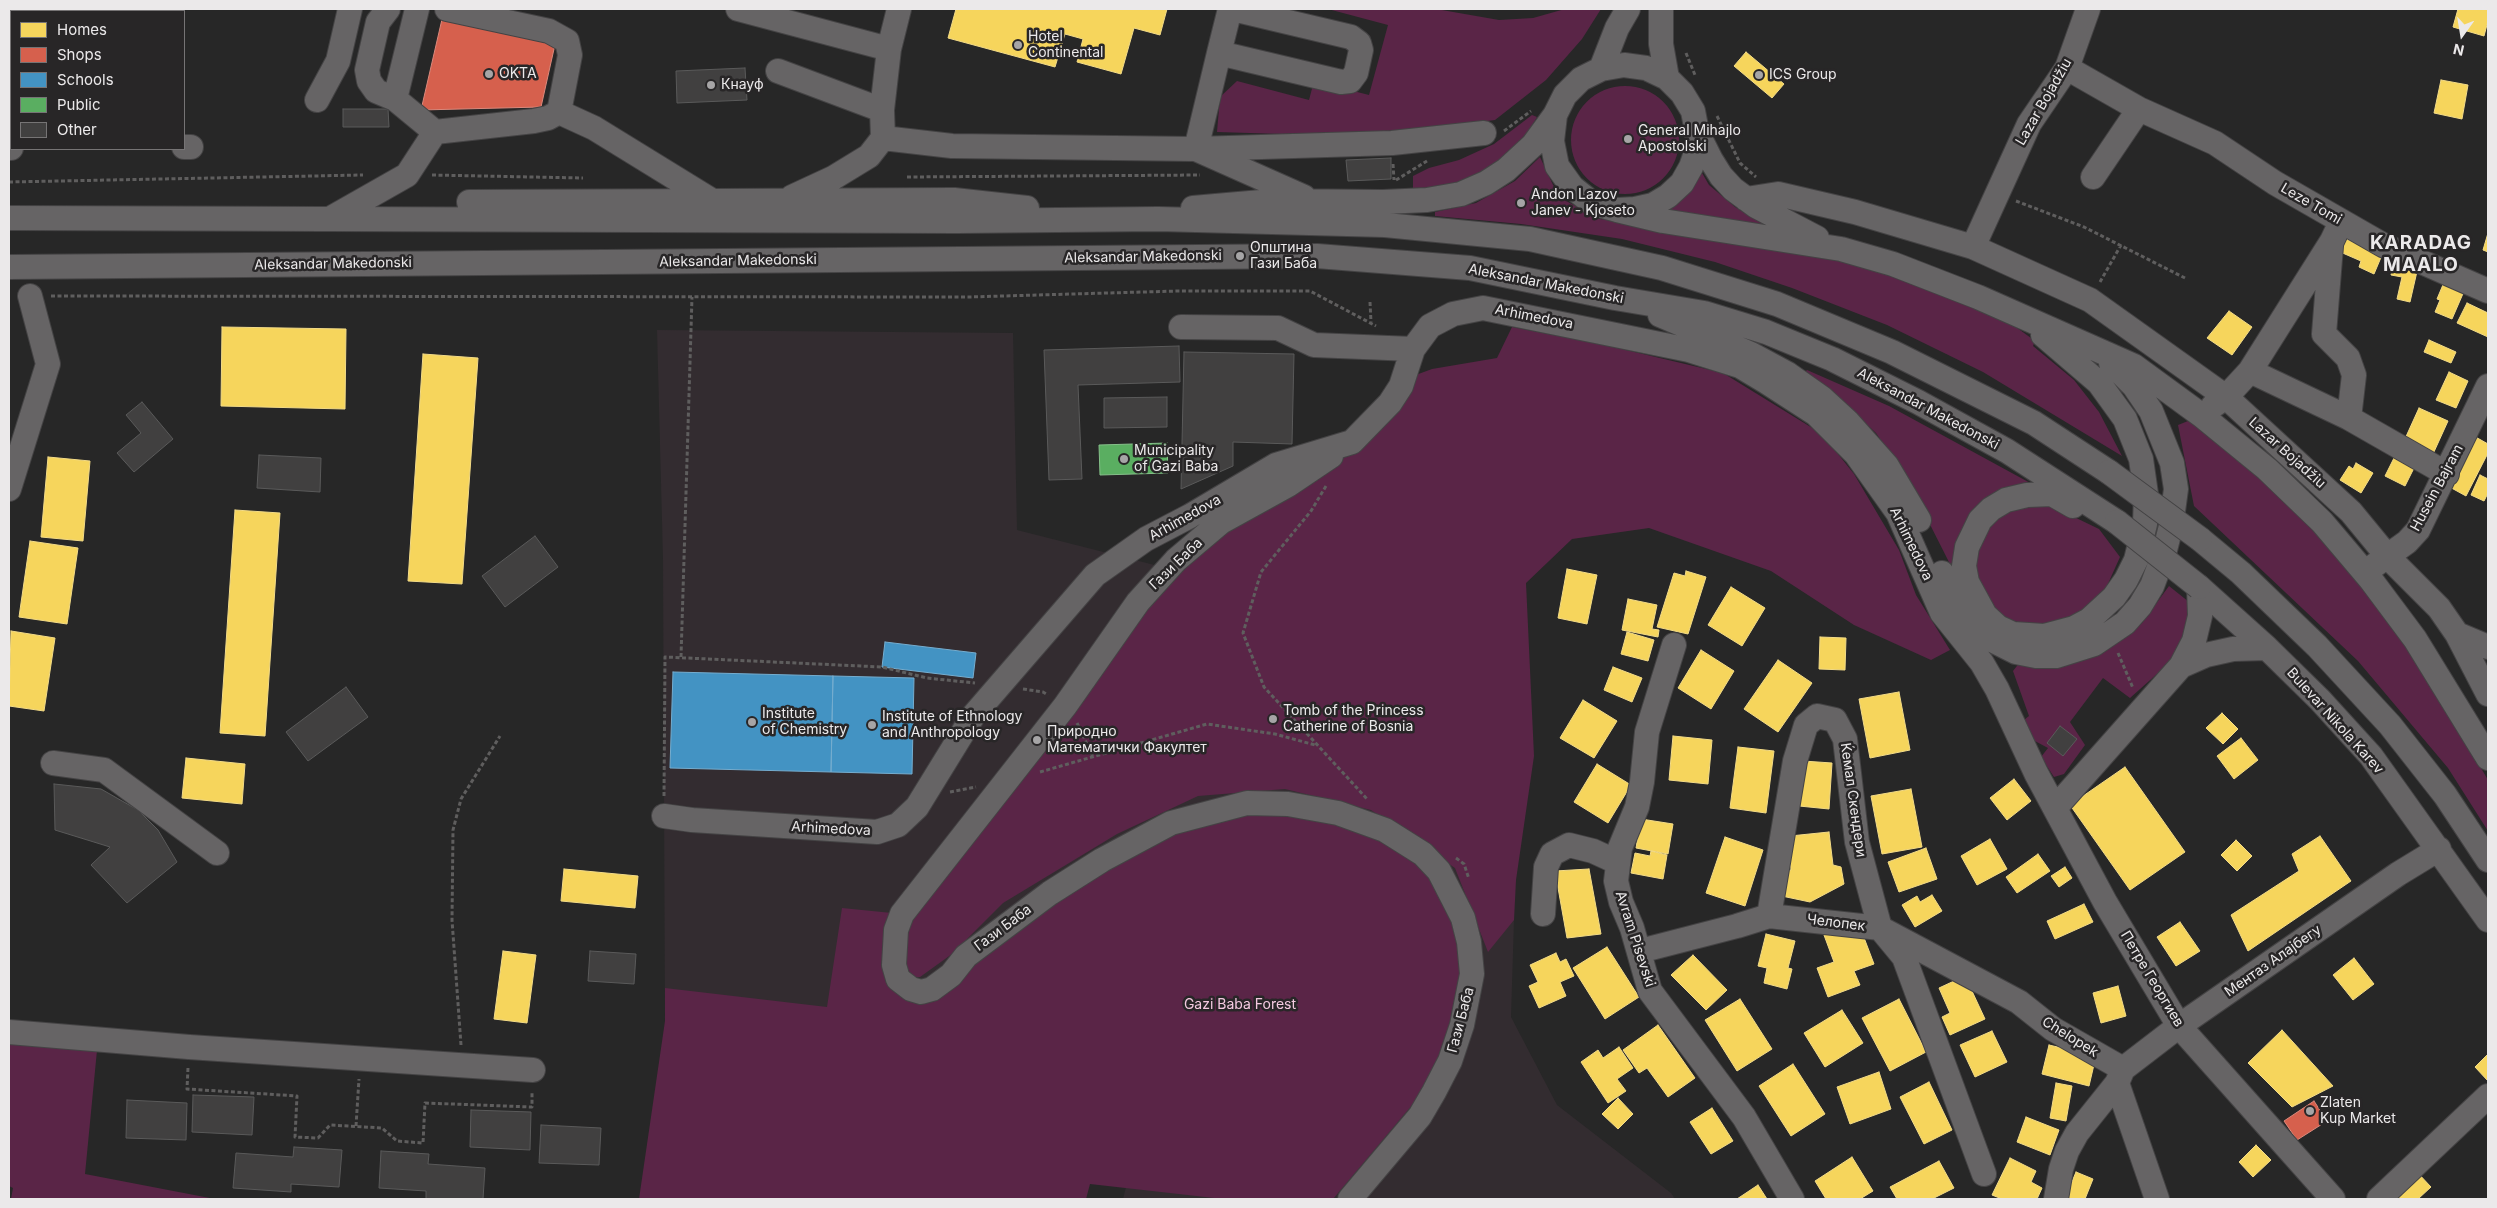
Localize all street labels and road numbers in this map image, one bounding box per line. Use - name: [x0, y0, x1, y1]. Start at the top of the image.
- street label: Lazar Bojadžiu: [2012, 56, 2076, 148]
- street label: Leze Tomi: [2278, 180, 2344, 228]
- street label: Aleksandar Makedonski: [1064, 247, 1222, 267]
- street label: Aleksandar Makedonski: [659, 251, 817, 271]
- street label: Aleksandar Makedonski: [254, 254, 412, 274]
- street label: Aleksandar Makedonski: [1467, 261, 1625, 307]
- street label: Arhimedova: [1493, 301, 1575, 333]
- street label: Aleksandar Makedonski: [1854, 365, 2002, 453]
- street label: Lazar Bojadžiu: [2245, 414, 2329, 492]
- street label: Husein Bajram: [2407, 442, 2467, 534]
- street label: Arhimedova: [1146, 491, 1224, 545]
- street label: Arhimedova: [1886, 505, 1936, 583]
- street label: Гази Баба: [1146, 535, 1206, 593]
- street label: Bulevar Nikola Karev: [2283, 665, 2387, 777]
- street label: Ќемал Скендери: [1837, 742, 1869, 858]
- street label: Arhimedova: [791, 819, 871, 839]
- street label: Avram Pisevski: [1612, 889, 1658, 989]
- street label: Гази Баба: [971, 901, 1035, 955]
- street label: Челопек: [1806, 911, 1866, 935]
- street label: Ментаз Алајбегу: [2222, 921, 2324, 1001]
- street label: Петре Георгиев: [2117, 928, 2187, 1030]
- street label: Гази Баба: [1444, 985, 1478, 1055]
- street label: Chelopek: [2039, 1013, 2101, 1061]

